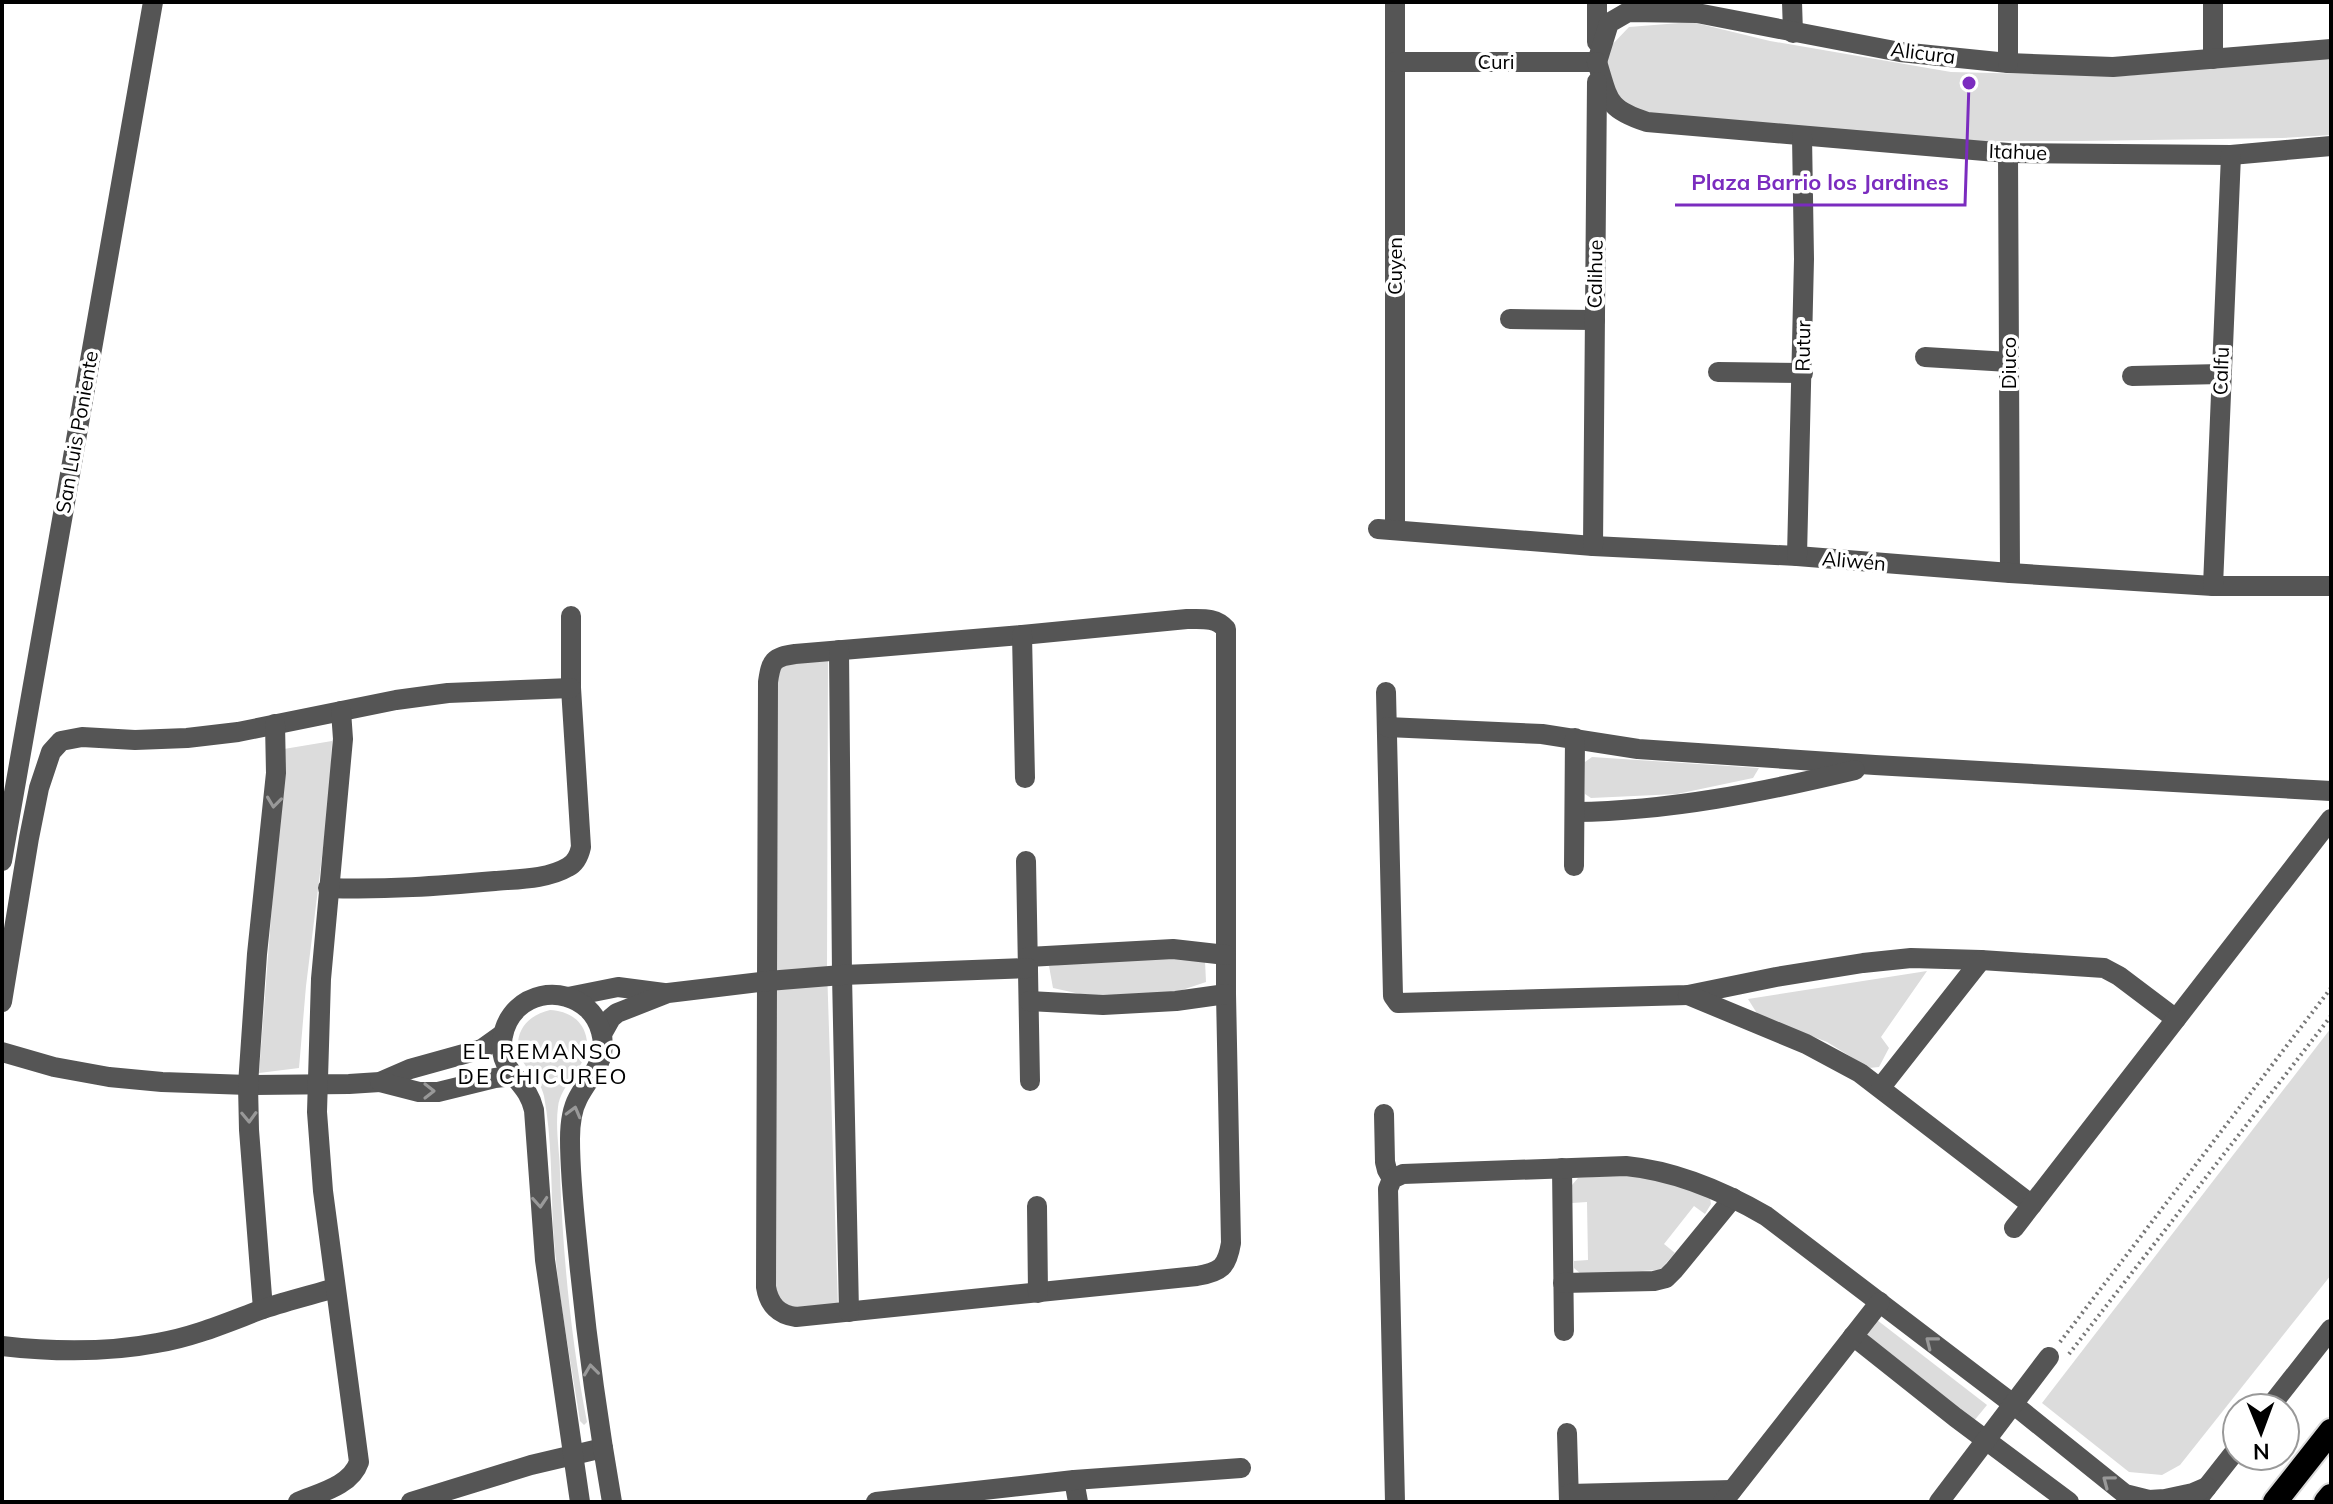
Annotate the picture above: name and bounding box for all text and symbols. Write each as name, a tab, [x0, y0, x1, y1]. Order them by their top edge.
street label: Alicura	[1889, 36, 1957, 69]
street label: Curi	[1477, 49, 1515, 74]
street label: Itahue	[1988, 138, 2048, 165]
callout: Plaza Barrio los Jardines	[1675, 159, 1965, 205]
text: Plaza Barrio los Jardines	[1691, 168, 1949, 196]
street label: Cuyen	[1382, 237, 1407, 295]
street label: Calihue	[1581, 239, 1608, 309]
street label: Rutur	[1790, 319, 1815, 372]
street label: Diuco	[1996, 337, 2021, 389]
street label: Calfu	[2207, 346, 2234, 396]
street label: San Luis Poniente	[50, 349, 103, 515]
street label: Aliwén	[1821, 545, 1887, 576]
one-way arrow	[265, 796, 282, 809]
district label: EL REMANSO DE CHICUREO	[458, 1037, 628, 1090]
one-way arrow	[423, 1082, 436, 1100]
one-way arrow	[565, 1106, 582, 1119]
one-way arrow	[241, 1111, 258, 1124]
one-way arrow	[531, 1196, 548, 1209]
one-way arrow	[1925, 1338, 1940, 1352]
one-way arrow	[583, 1364, 600, 1377]
north arrow	[2221, 1392, 2301, 1472]
text: N	[2253, 1438, 2270, 1466]
one-way arrow	[2102, 1477, 2116, 1491]

